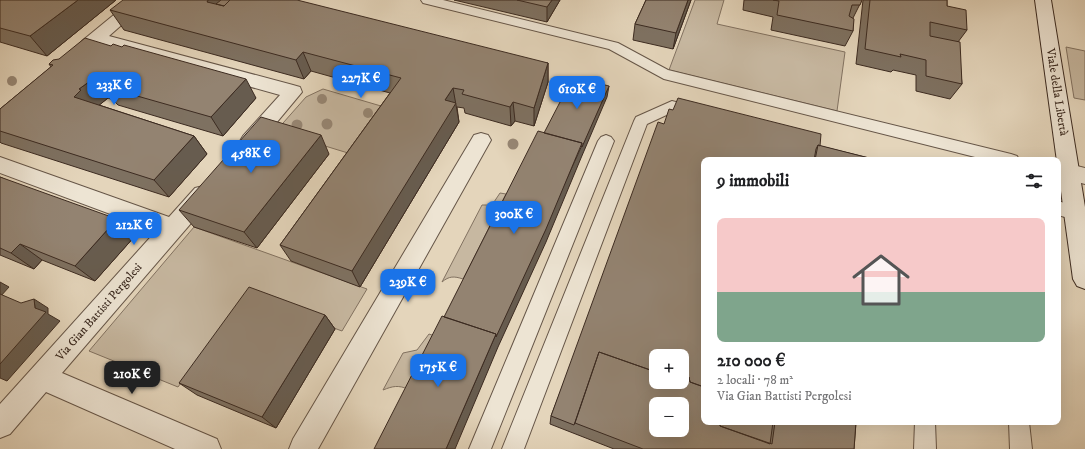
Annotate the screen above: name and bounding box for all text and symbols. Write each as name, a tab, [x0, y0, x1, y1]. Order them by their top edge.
street label: Viale della Libertà	[1043, 46, 1071, 138]
pin: 227K €	[328, 65, 394, 99]
text: 227K €	[342, 70, 380, 86]
pin: 233K €	[81, 72, 147, 106]
pin: 610K €	[544, 76, 610, 110]
text: 233K €	[96, 77, 132, 93]
text: 610K €	[558, 81, 596, 97]
pin: 458K €	[218, 140, 284, 174]
text: 458K €	[231, 145, 271, 161]
text: 9 immobili	[717, 170, 789, 192]
icon: filters	[1023, 170, 1045, 192]
pin: 300K €	[481, 201, 547, 235]
text: 300K €	[495, 206, 533, 222]
pin: 212K €	[101, 212, 167, 246]
text: 212K €	[115, 217, 153, 233]
icon: home	[845, 244, 917, 316]
street label: Via Gian Battisti Pergolesi	[52, 260, 145, 365]
pin: 239K €	[375, 269, 441, 303]
text: 239K €	[389, 274, 427, 290]
map controls	[649, 349, 689, 437]
button: +	[649, 349, 689, 389]
text: 210 000 €	[717, 350, 785, 372]
pin: 175K €	[405, 354, 471, 388]
text: 175K €	[419, 359, 457, 375]
pin: 210K €	[99, 361, 165, 395]
text: 210K €	[113, 366, 151, 382]
text: 2 locali · 78 m²	[717, 372, 793, 388]
text: Via Gian Battisti Pergolesi	[717, 388, 852, 404]
button: −	[649, 397, 689, 437]

